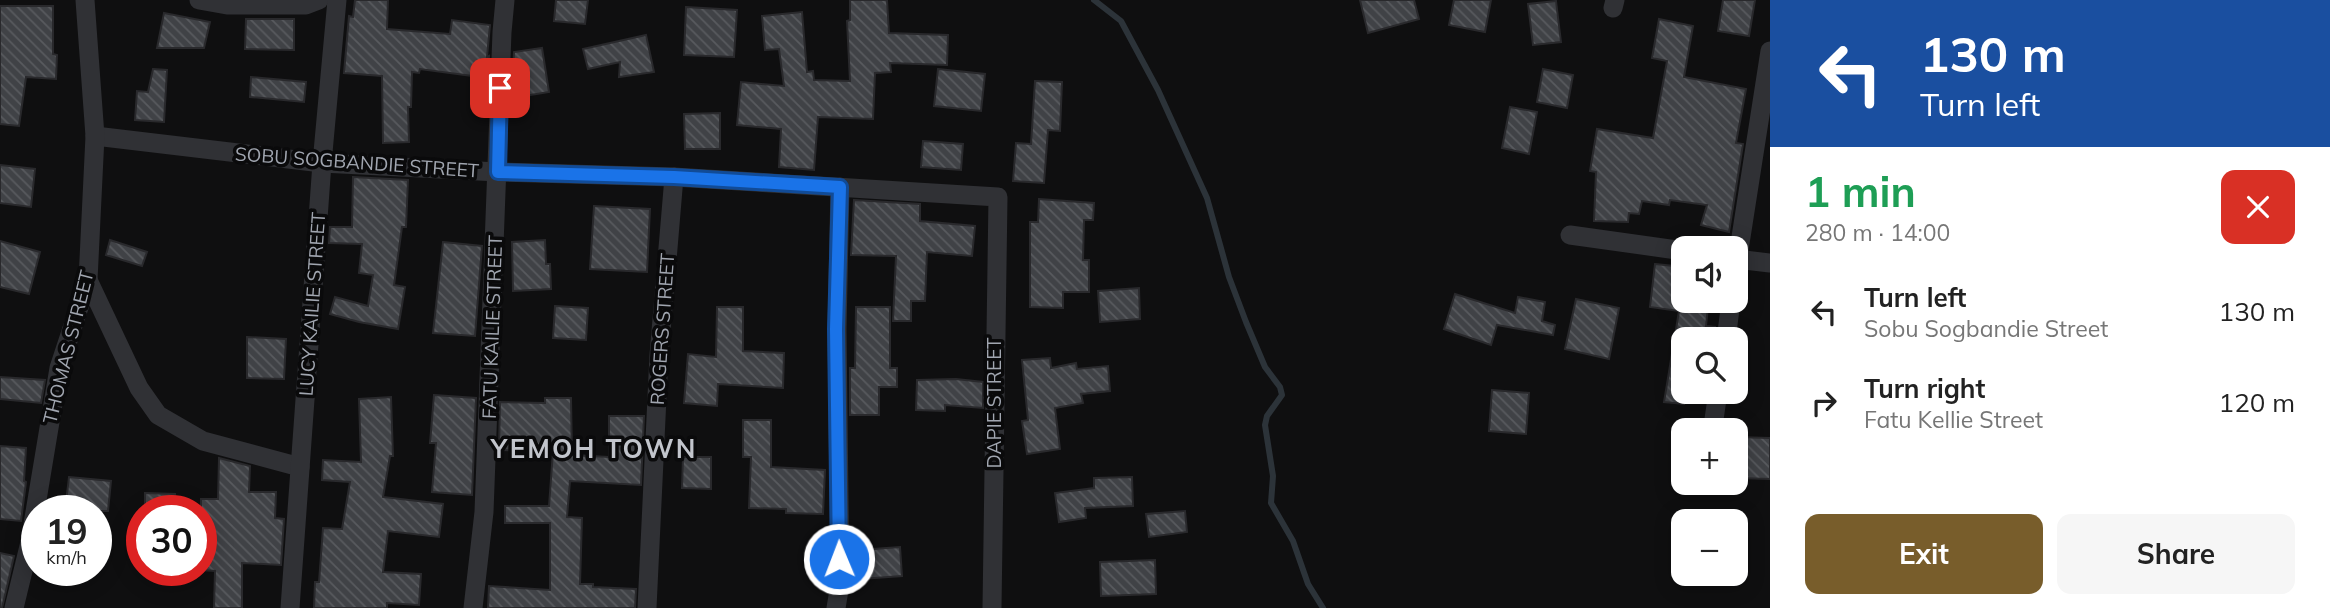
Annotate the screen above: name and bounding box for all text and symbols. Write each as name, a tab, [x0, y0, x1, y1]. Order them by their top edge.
text: 130 m	[1920, 23, 2066, 84]
icon: left	[1805, 28, 1896, 119]
pin	[470, 58, 530, 118]
icon: arrive	[481, 69, 519, 107]
text: Turn left	[1920, 84, 2040, 124]
street label: SOBU SOGBANDIE STREET	[234, 141, 480, 183]
text: 1 min	[1805, 165, 1916, 218]
button: close	[2221, 170, 2295, 244]
street label: LUCY KAILIE STREET	[294, 211, 330, 397]
text: 280 m · 14:00	[1805, 218, 1950, 247]
street label: FATU KAILIE STREET	[477, 234, 507, 419]
map controls	[1671, 236, 1748, 586]
button: sound	[1671, 236, 1748, 313]
street label: ROGERS STREET	[645, 252, 679, 406]
street label: THOMAS STREET	[37, 267, 99, 426]
text: Turn left	[1864, 281, 1966, 314]
icon: left	[1805, 293, 1843, 331]
text: 130 m	[2219, 295, 2295, 328]
text: Sobu Sogbandie Street	[1864, 314, 2108, 343]
button: search	[1671, 327, 1748, 404]
street label: DAPIE STREET	[982, 337, 1006, 469]
text: Turn right	[1864, 372, 1985, 405]
icon: right	[1805, 384, 1843, 422]
text: 120 m	[2219, 386, 2295, 419]
text: Fatu Kellie Street	[1864, 405, 2043, 434]
button: +	[1671, 418, 1748, 495]
district label: YEMOH TOWN	[490, 432, 697, 465]
speed limit sign: 30	[126, 495, 217, 586]
text: 19	[45, 509, 88, 553]
button: −	[1671, 509, 1748, 586]
button: Exit	[1805, 514, 2043, 594]
button: Share	[2057, 514, 2295, 594]
position arrow	[802, 522, 876, 596]
text: km/h	[46, 546, 87, 569]

